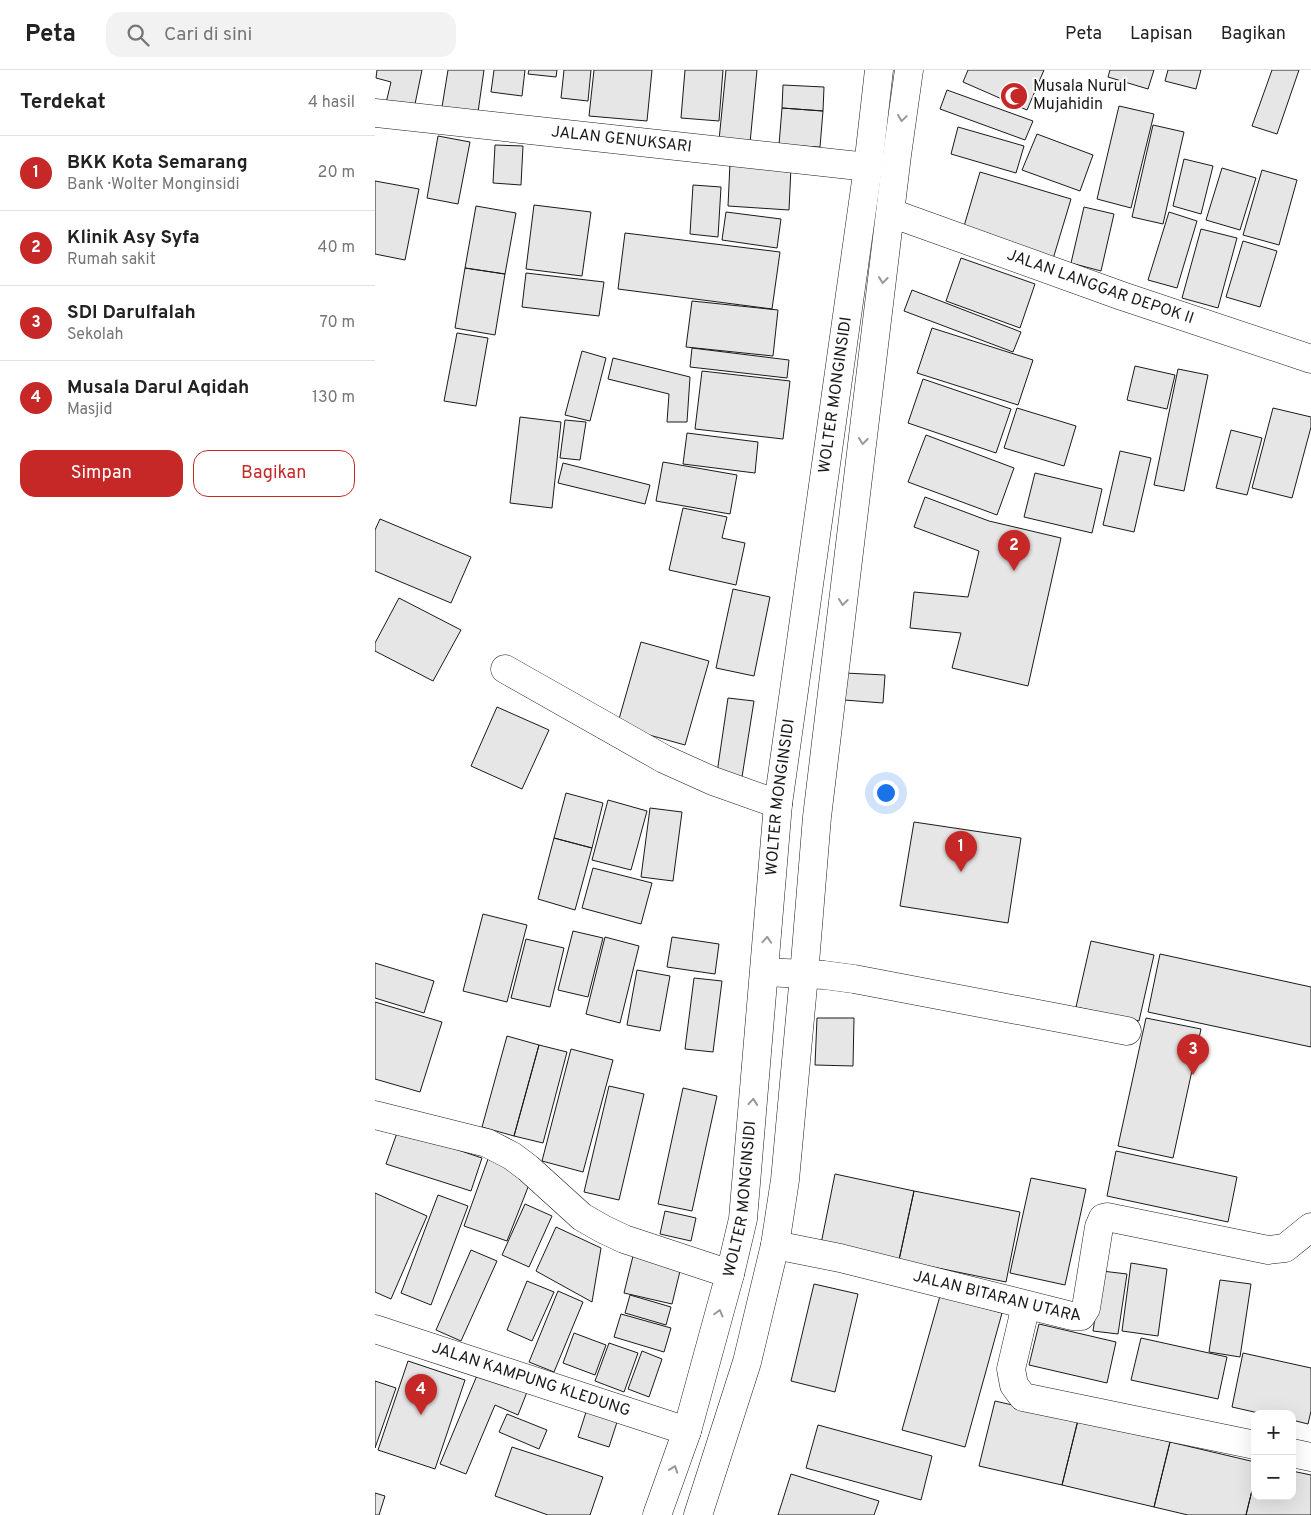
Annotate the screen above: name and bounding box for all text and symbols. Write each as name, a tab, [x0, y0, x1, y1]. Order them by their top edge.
search box	[106, 12, 456, 57]
text: Peta	[25, 20, 76, 50]
icon: search	[124, 21, 152, 49]
text: Cari di sini	[164, 23, 252, 47]
text: Peta	[1065, 23, 1102, 46]
text: Lapisan	[1130, 23, 1193, 46]
text: Bagikan	[1221, 23, 1286, 46]
place label: Musala Nurul Mujahidin	[1033, 77, 1127, 115]
mosque icon: Musala Nurul Mujahidin	[999, 81, 1029, 111]
text: Terdekat	[20, 89, 106, 116]
text: 4 hasil	[308, 93, 355, 113]
one-way arrow	[898, 114, 908, 123]
street label: JALAN GENUKSARI	[550, 122, 693, 158]
text: BKK Kota Semarang	[67, 151, 248, 175]
text: 1	[33, 163, 39, 183]
text: 20 m	[318, 163, 355, 183]
text: Bank · Wolter Monginsidi	[67, 175, 240, 195]
text: Klinik Asy Syfa	[67, 226, 200, 250]
text: 2	[31, 238, 41, 258]
text: 40 m	[317, 238, 355, 258]
street label: JALAN LANGGAR DEPOK II	[1004, 245, 1196, 329]
text: Rumah sakit	[67, 250, 156, 270]
one-way arrow	[878, 276, 889, 284]
text: SDI Darulfalah	[67, 301, 196, 325]
text: 3	[31, 313, 41, 333]
text: 70 m	[320, 313, 355, 333]
street label: WOLTER MONGINSIDI	[815, 315, 857, 475]
text: Sekolah	[67, 325, 123, 345]
text: Musala Darul Aqidah	[67, 376, 249, 400]
text: 4	[31, 388, 41, 408]
text: 130 m	[312, 388, 355, 408]
text: Masjid	[67, 400, 112, 420]
one-way arrow	[858, 437, 869, 445]
button: Simpan	[20, 450, 183, 497]
button: Bagikan	[193, 450, 355, 497]
pin: 2	[998, 530, 1030, 571]
one-way arrow	[838, 598, 849, 606]
street label: WOLTER MONGINSIDI	[762, 717, 800, 877]
your location	[873, 780, 899, 806]
pin: 1	[945, 831, 977, 872]
one-way arrow	[762, 935, 773, 943]
pin: 3	[1177, 1034, 1209, 1075]
one-way arrow	[748, 1097, 759, 1105]
street label: WOLTER MONGINSIDI	[720, 1120, 761, 1279]
street label: JALAN BITARAN UTARA	[911, 1267, 1081, 1326]
one-way arrow	[713, 1309, 724, 1318]
street label: JALAN KAMPUNG KLEDUNG	[429, 1338, 633, 1422]
pin: 4	[405, 1374, 437, 1415]
map controls	[1251, 1410, 1296, 1500]
button: +	[1251, 1410, 1296, 1455]
button: −	[1251, 1455, 1296, 1500]
one-way arrow	[668, 1465, 678, 1474]

